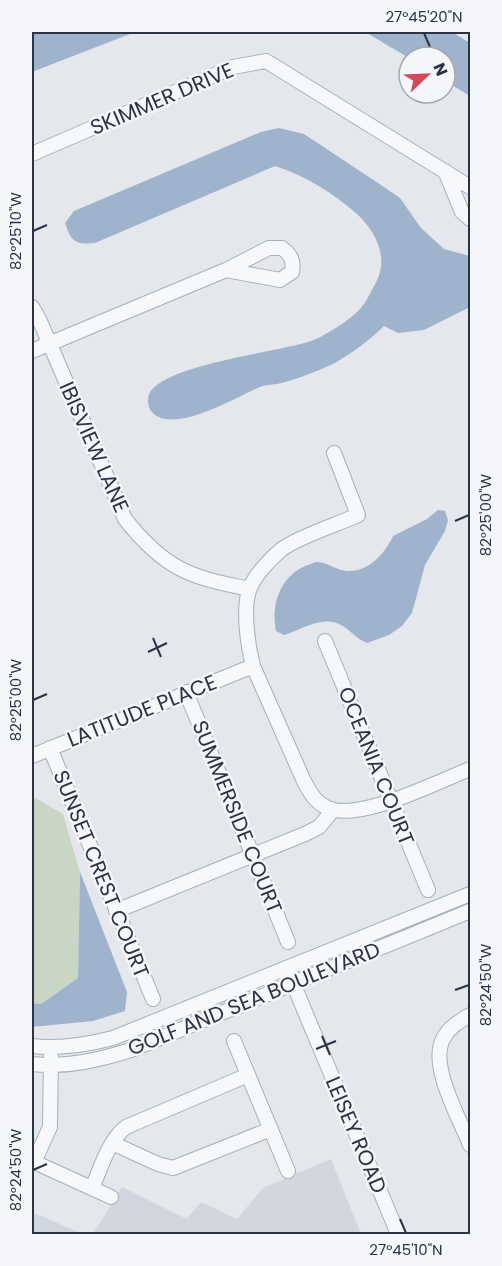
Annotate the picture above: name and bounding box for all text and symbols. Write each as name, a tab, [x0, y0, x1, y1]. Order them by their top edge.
text: 27°45'20"N	[385, 6, 463, 27]
north arrow	[397, 45, 457, 105]
street label: SKIMMER DRIVE	[86, 55, 238, 142]
text: N	[427, 59, 453, 79]
text: 82°25'10"W	[5, 192, 26, 270]
street label: IBISVIEW LANE	[53, 377, 136, 517]
text: 82°25'00"W	[475, 473, 496, 556]
text: 82°25'00"W	[5, 658, 26, 741]
street label: LATITUDE PLACE	[63, 667, 221, 754]
street label: OCEANIA COURT	[331, 682, 421, 849]
street label: SUMMERSIDE COURT	[185, 716, 289, 918]
street label: SUNSET CREST COURT	[47, 766, 156, 982]
street label: GOLF AND SEA BOULEVARD	[123, 935, 384, 1062]
text: 82°24'50"W	[475, 943, 496, 1026]
street label: LEISEY ROAD	[319, 1072, 394, 1198]
text: 82°24'50"W	[5, 1128, 26, 1211]
text: 27°45'10"N	[369, 1239, 443, 1260]

